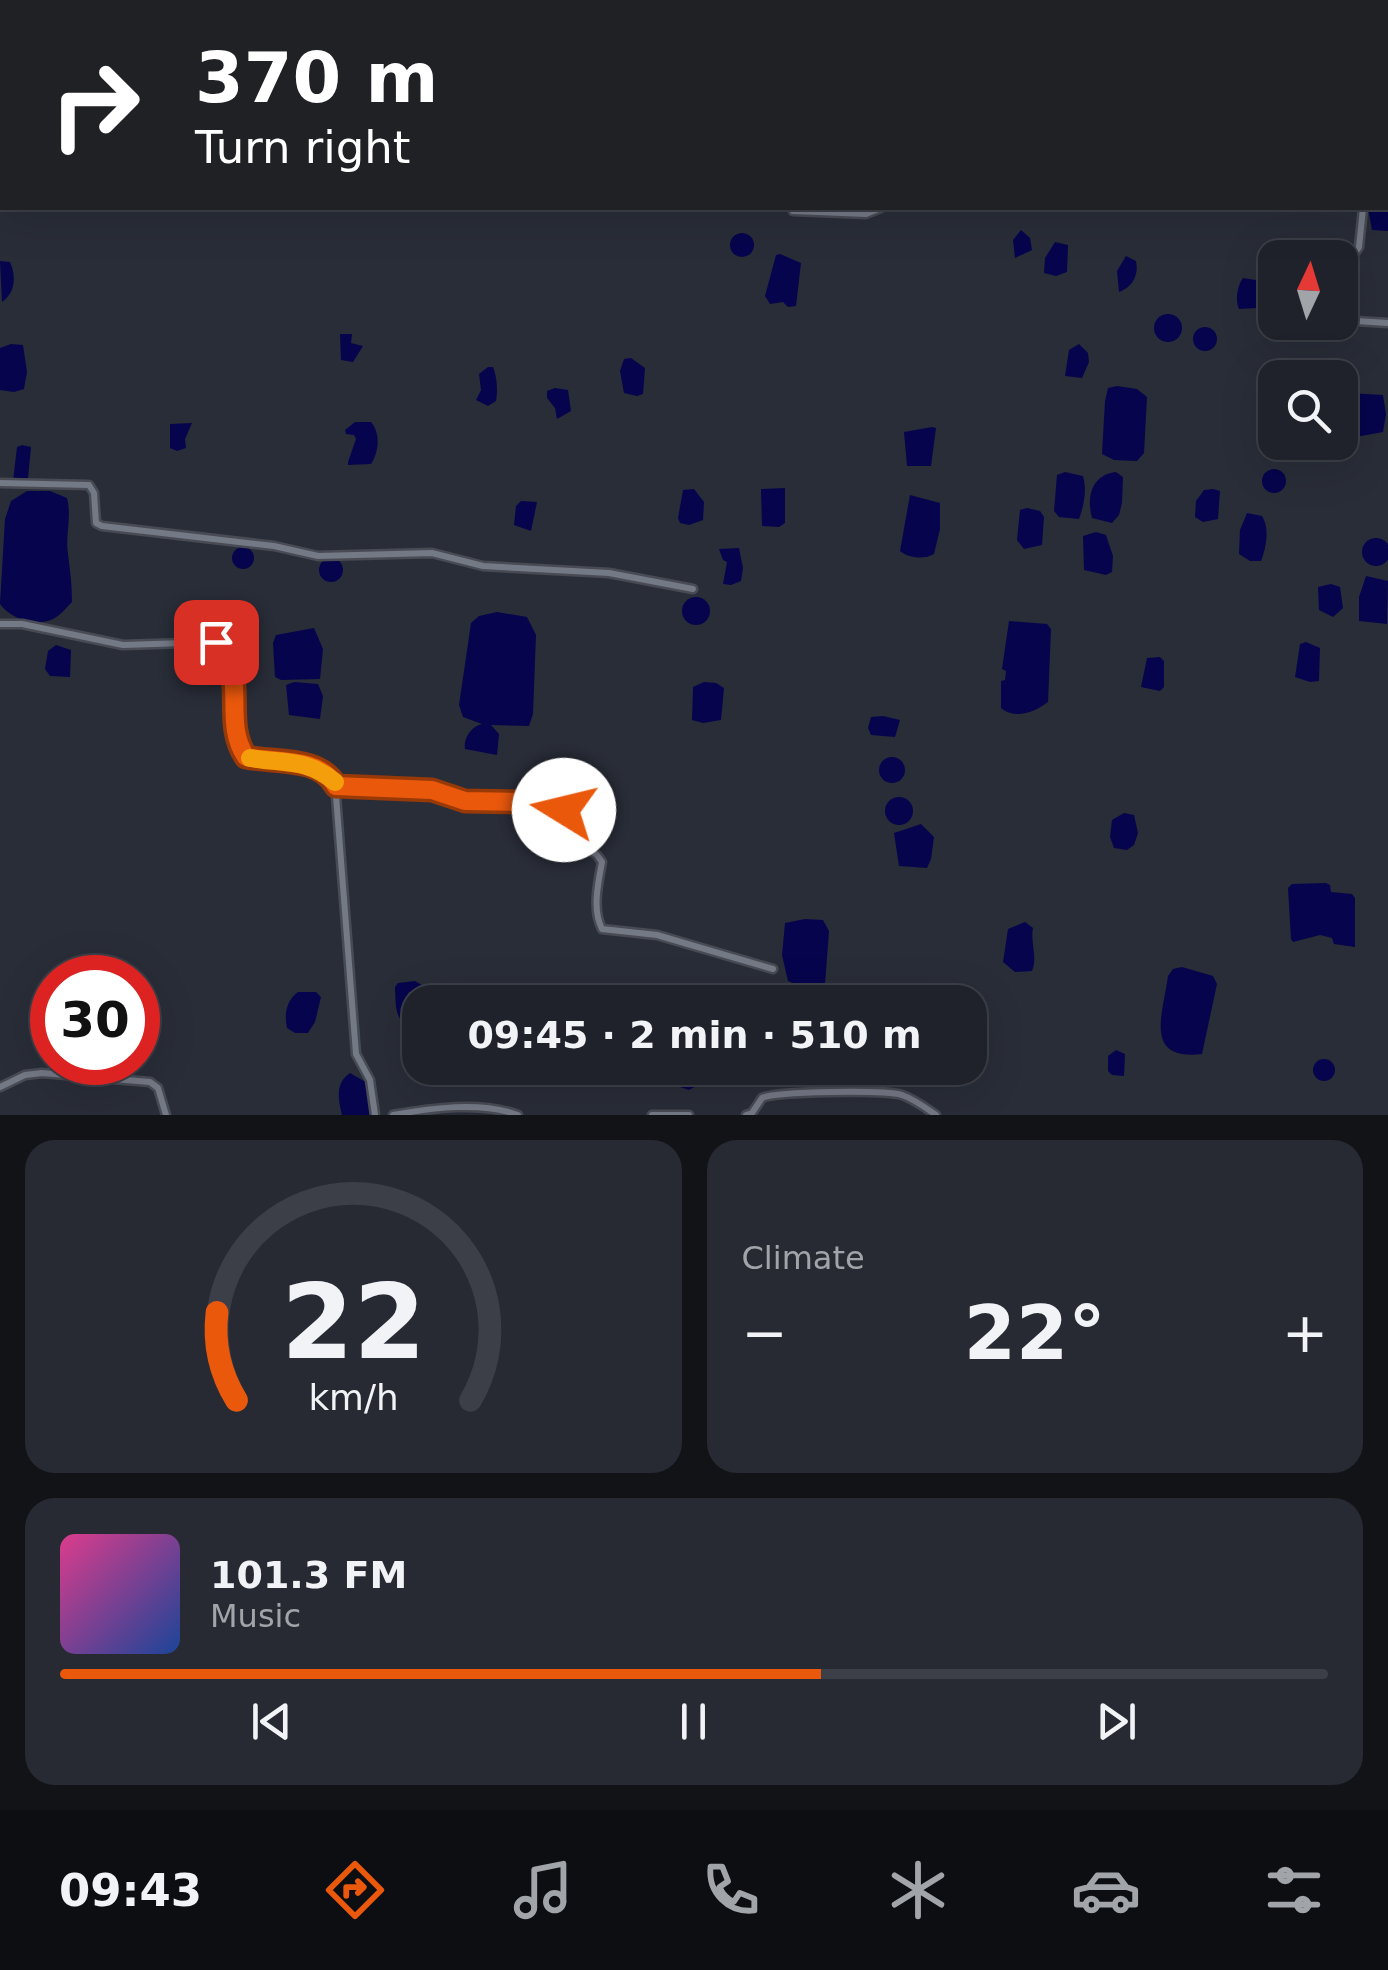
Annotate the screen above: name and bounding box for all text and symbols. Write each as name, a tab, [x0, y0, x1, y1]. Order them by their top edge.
text: 370 m	[195, 37, 438, 119]
icon: right	[30, 40, 160, 170]
text: Turn right	[195, 121, 410, 174]
north arrow	[1258, 240, 1358, 340]
map controls	[1258, 240, 1358, 460]
button: search	[1258, 360, 1358, 460]
pin	[174, 600, 259, 685]
icon: arrive	[189, 615, 244, 670]
position arrow	[512, 758, 616, 862]
speed limit sign: 30	[30, 955, 160, 1085]
text: 09:45 · 2 min · 510 m	[467, 1013, 922, 1057]
text: Climate	[742, 1239, 865, 1277]
text: 22	[281, 1261, 426, 1383]
text: 22°	[964, 1289, 1106, 1377]
text: −	[742, 1301, 788, 1365]
text: +	[1282, 1301, 1328, 1365]
text: km/h	[308, 1377, 398, 1418]
text: 101.3 FM	[210, 1553, 407, 1597]
text: Music	[210, 1597, 301, 1635]
icon: previous	[244, 1694, 299, 1749]
icon: pause	[666, 1694, 721, 1749]
icon: next	[1089, 1694, 1144, 1749]
icon: directions	[320, 1855, 390, 1925]
icon: music	[508, 1855, 578, 1925]
icon: phone	[696, 1855, 766, 1925]
icon: climate	[883, 1855, 953, 1925]
icon: car	[1071, 1855, 1141, 1925]
icon: filters	[1259, 1855, 1329, 1925]
text: 09:43	[59, 1864, 202, 1917]

